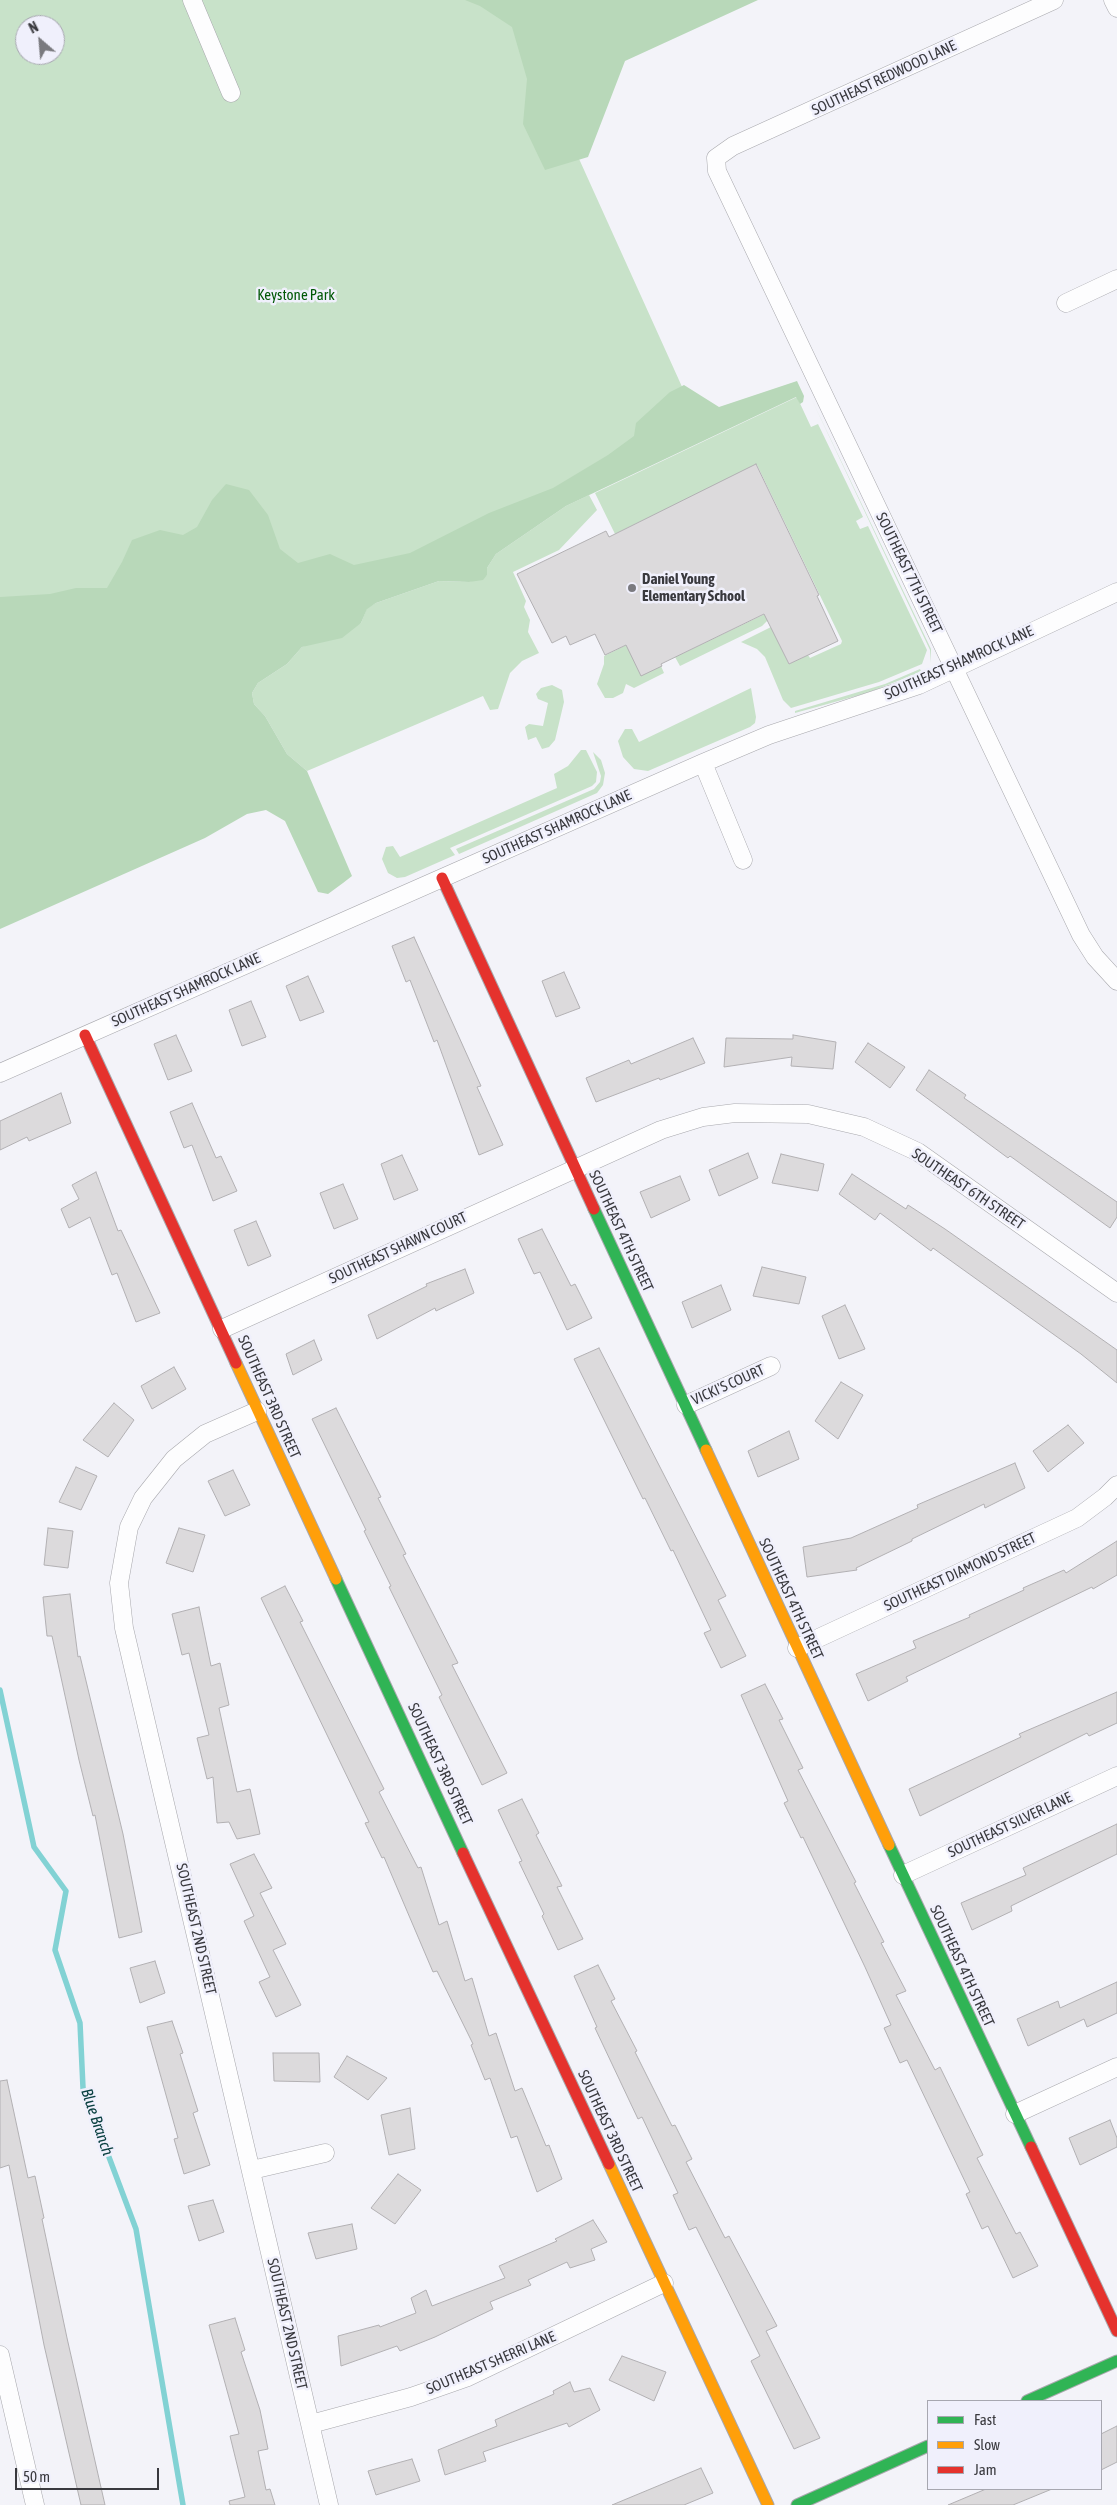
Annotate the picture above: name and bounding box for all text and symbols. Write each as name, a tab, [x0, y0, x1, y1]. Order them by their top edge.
north arrow	[15, 15, 65, 65]
text: N	[26, 19, 41, 37]
street label: SOUTHEAST REDWOOD LANE	[809, 37, 959, 119]
park label: Keystone Park	[257, 286, 335, 304]
street label: SOUTHEAST 7TH STREET	[872, 510, 946, 636]
place label: Daniel Young Elementary School	[642, 570, 745, 605]
marker: Daniel Young Elementary School	[626, 582, 638, 594]
street label: SOUTHEAST SHAMROCK LANE	[882, 622, 1036, 704]
street label: SOUTHEAST SHAMROCK LANE	[480, 786, 634, 868]
street label: SOUTHEAST SHAMROCK LANE	[109, 949, 263, 1031]
street label: SOUTHEAST 6TH STREET	[908, 1145, 1028, 1233]
street label: SOUTHEAST 4TH STREET	[585, 1167, 657, 1295]
street label: SOUTHEAST SHAWN COURT	[326, 1208, 470, 1288]
street label: SOUTHEAST 3RD STREET	[234, 1333, 304, 1461]
street label: VICKI'S COURT	[689, 1361, 767, 1409]
street label: SOUTHEAST DIAMOND STREET	[881, 1529, 1039, 1615]
street label: SOUTHEAST 4TH STREET	[755, 1535, 827, 1663]
street label: SOUTHEAST 3RD STREET	[404, 1700, 476, 1828]
street label: SOUTHEAST SILVER LANE	[945, 1788, 1075, 1862]
street label: SOUTHEAST 2ND STREET	[172, 1862, 220, 1996]
street label: SOUTHEAST 4TH STREET	[926, 1902, 998, 2030]
street label: SOUTHEAST 3RD STREET	[574, 2067, 646, 2195]
water label: Blue Branch	[77, 2086, 117, 2158]
street label: SOUTHEAST 2ND STREET	[263, 2257, 311, 2391]
street label: SOUTHEAST SHERRI LANE	[424, 2328, 558, 2398]
legend	[927, 2400, 1102, 2490]
text: Fast	[974, 2411, 996, 2428]
text: Slow	[974, 2436, 1000, 2453]
scale bar	[18, 2458, 161, 2490]
text: Jam	[974, 2461, 997, 2478]
text: 50 m	[23, 2468, 50, 2485]

